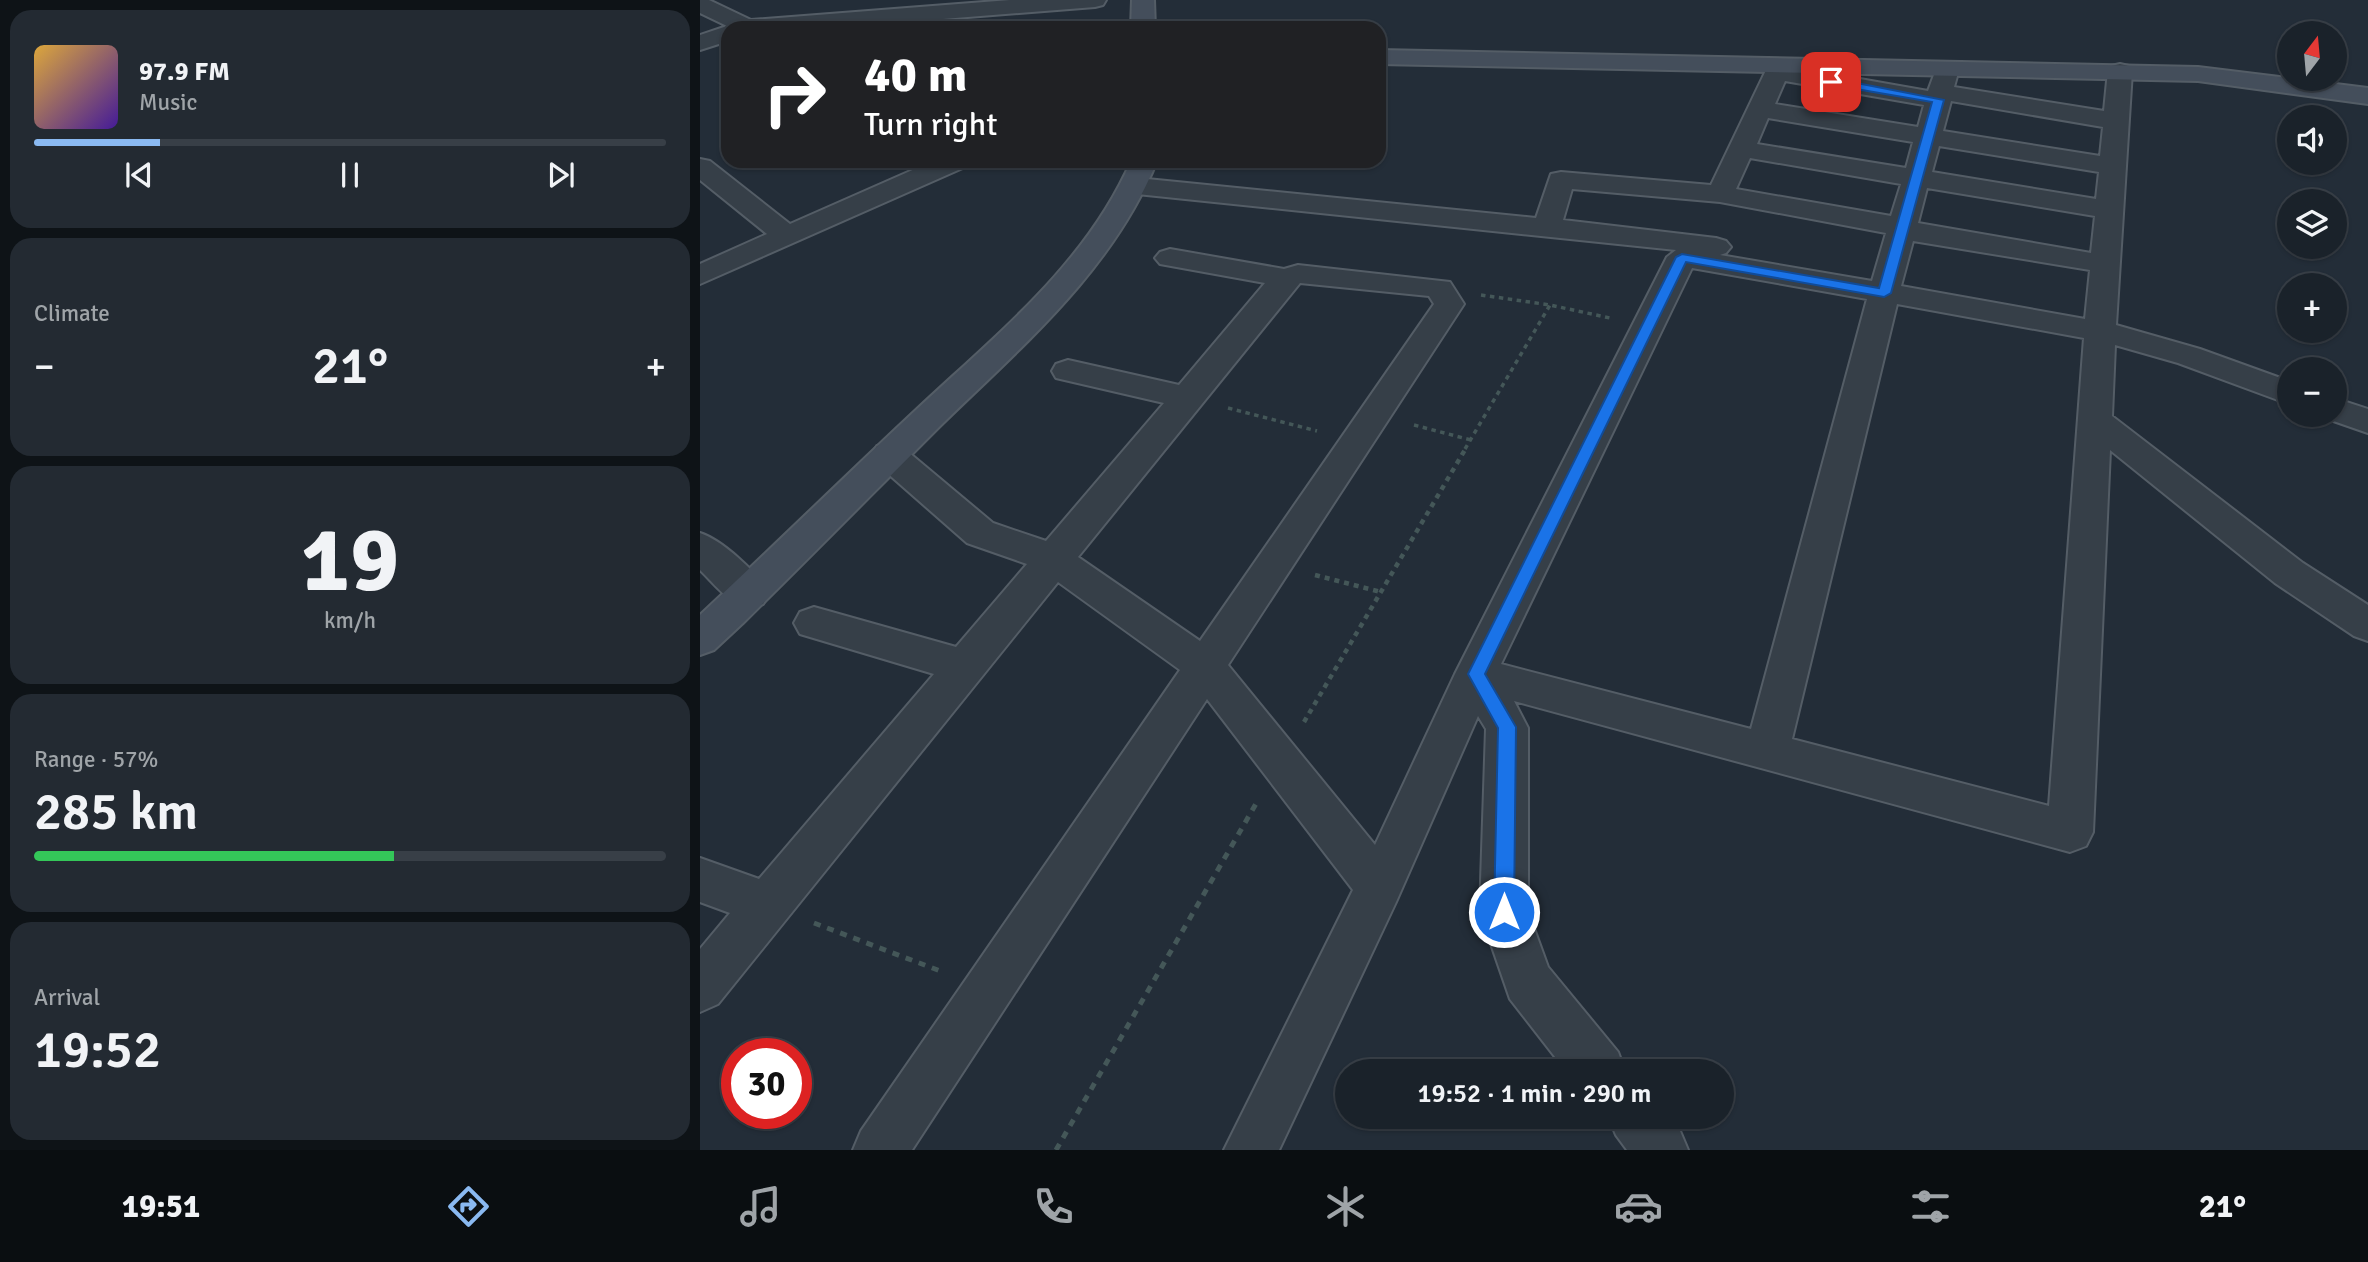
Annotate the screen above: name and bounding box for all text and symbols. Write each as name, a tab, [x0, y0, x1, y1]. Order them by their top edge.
north arrow	[2277, 21, 2347, 91]
map controls	[2277, 21, 2347, 427]
text: 40 m	[864, 45, 967, 105]
icon: right	[749, 49, 840, 140]
pin	[1801, 52, 1861, 112]
text: 97.9 FM	[139, 56, 230, 88]
icon: arrive	[1812, 63, 1850, 101]
text: Music	[139, 88, 197, 117]
text: Turn right	[864, 105, 997, 144]
button: sound	[2277, 105, 2347, 175]
icon: previous	[120, 156, 158, 194]
icon: pause	[331, 156, 369, 194]
icon: next	[542, 156, 580, 194]
button: layers	[2277, 189, 2347, 259]
button: +	[2277, 273, 2347, 343]
text: Climate	[34, 299, 110, 328]
text: 21°	[312, 334, 388, 398]
text: −	[34, 343, 55, 390]
text: +	[645, 343, 666, 390]
button: −	[2277, 357, 2347, 427]
text: 19	[301, 504, 399, 617]
text: km/h	[324, 606, 376, 635]
text: Range · 57%	[34, 745, 158, 774]
text: 285 km	[34, 780, 198, 844]
position arrow	[1467, 875, 1541, 949]
text: Arrival	[34, 983, 100, 1012]
text: 19:52	[34, 1018, 161, 1082]
speed limit sign: 30	[721, 1038, 812, 1129]
text: 19:52 · 1 min · 290 m	[1418, 1078, 1651, 1110]
icon: directions	[444, 1182, 493, 1231]
icon: music	[736, 1182, 785, 1231]
icon: phone	[1029, 1182, 1078, 1231]
icon: climate	[1321, 1182, 1370, 1231]
icon: car	[1614, 1182, 1663, 1231]
icon: filters	[1906, 1182, 1955, 1231]
text: 19:51	[122, 1187, 200, 1226]
text: 21°	[2199, 1187, 2246, 1226]

